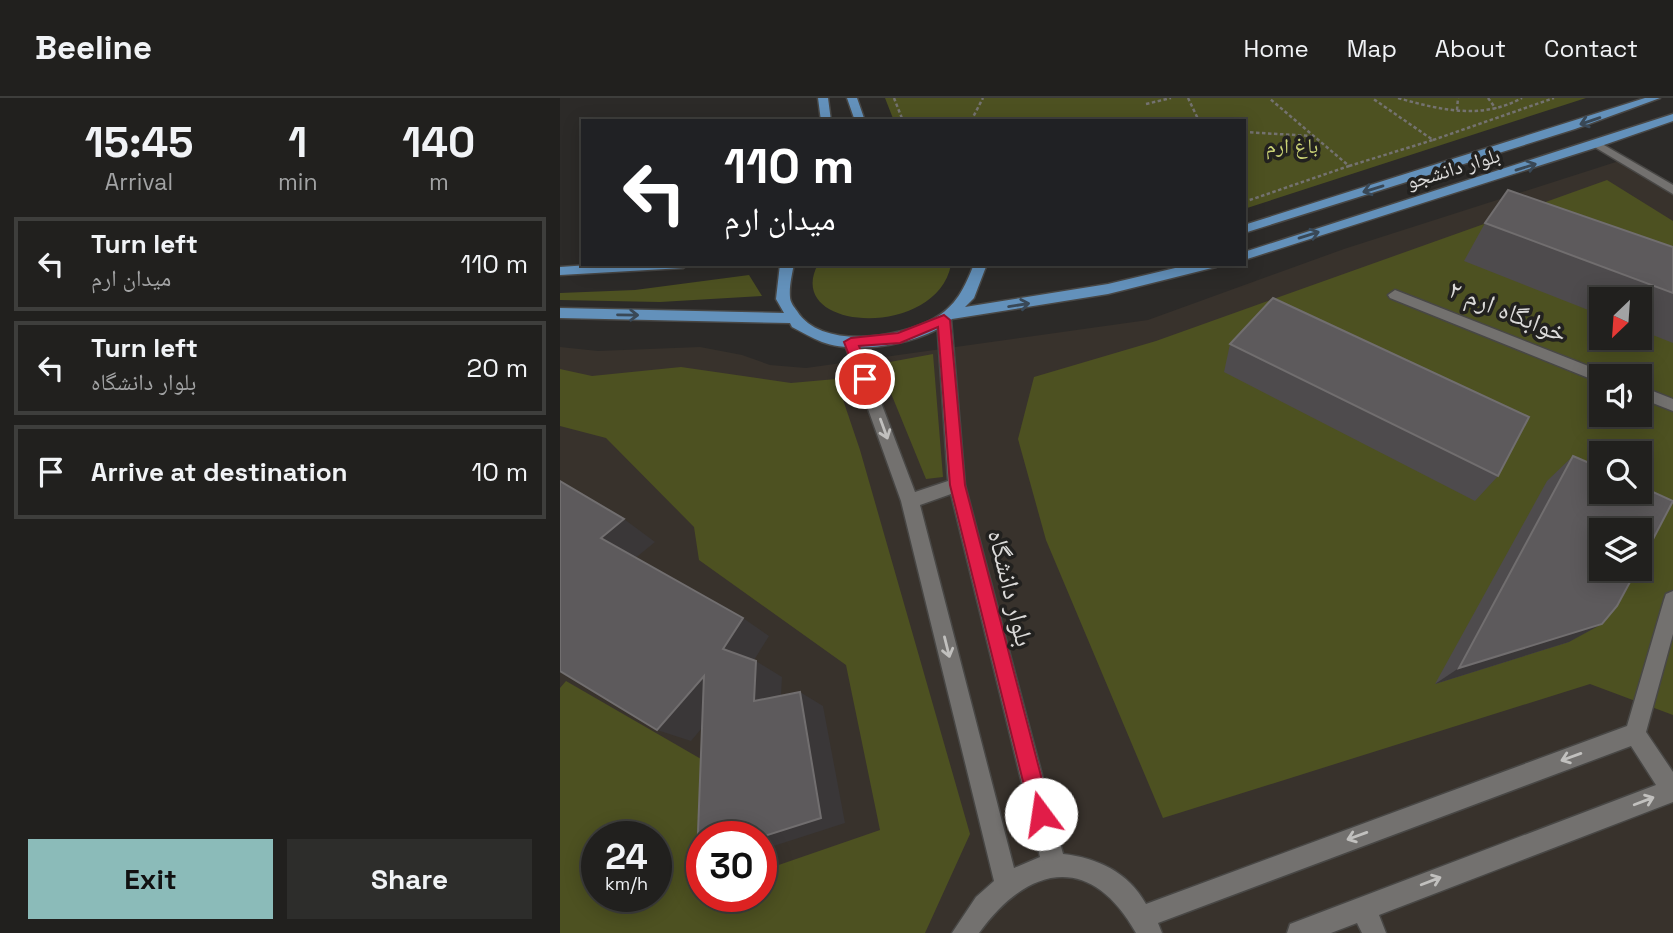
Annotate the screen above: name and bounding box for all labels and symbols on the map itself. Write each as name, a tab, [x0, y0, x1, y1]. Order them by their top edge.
one-way arrow	[1580, 116, 1602, 128]
park label: باغ ارم	[1266, 132, 1318, 160]
street label: بلوار دانشجو	[1403, 141, 1503, 195]
one-way arrow	[1515, 159, 1537, 172]
one-way arrow	[1363, 184, 1385, 197]
one-way arrow	[1298, 228, 1320, 240]
street label: خوابگاه ارم ۲	[1443, 272, 1572, 351]
north arrow	[1589, 287, 1652, 350]
one-way arrow	[1007, 298, 1030, 311]
one-way arrow	[616, 308, 639, 321]
pin	[835, 349, 895, 409]
one-way arrow	[879, 418, 891, 440]
street label: بلوار دانشگاه	[980, 526, 1042, 650]
one-way arrow	[941, 636, 954, 658]
one-way arrow	[1560, 752, 1582, 765]
position arrow	[1004, 777, 1078, 851]
one-way arrow	[1632, 793, 1654, 806]
speed limit sign: 30	[686, 821, 777, 912]
one-way arrow	[1347, 831, 1369, 844]
one-way arrow	[1420, 874, 1441, 887]

